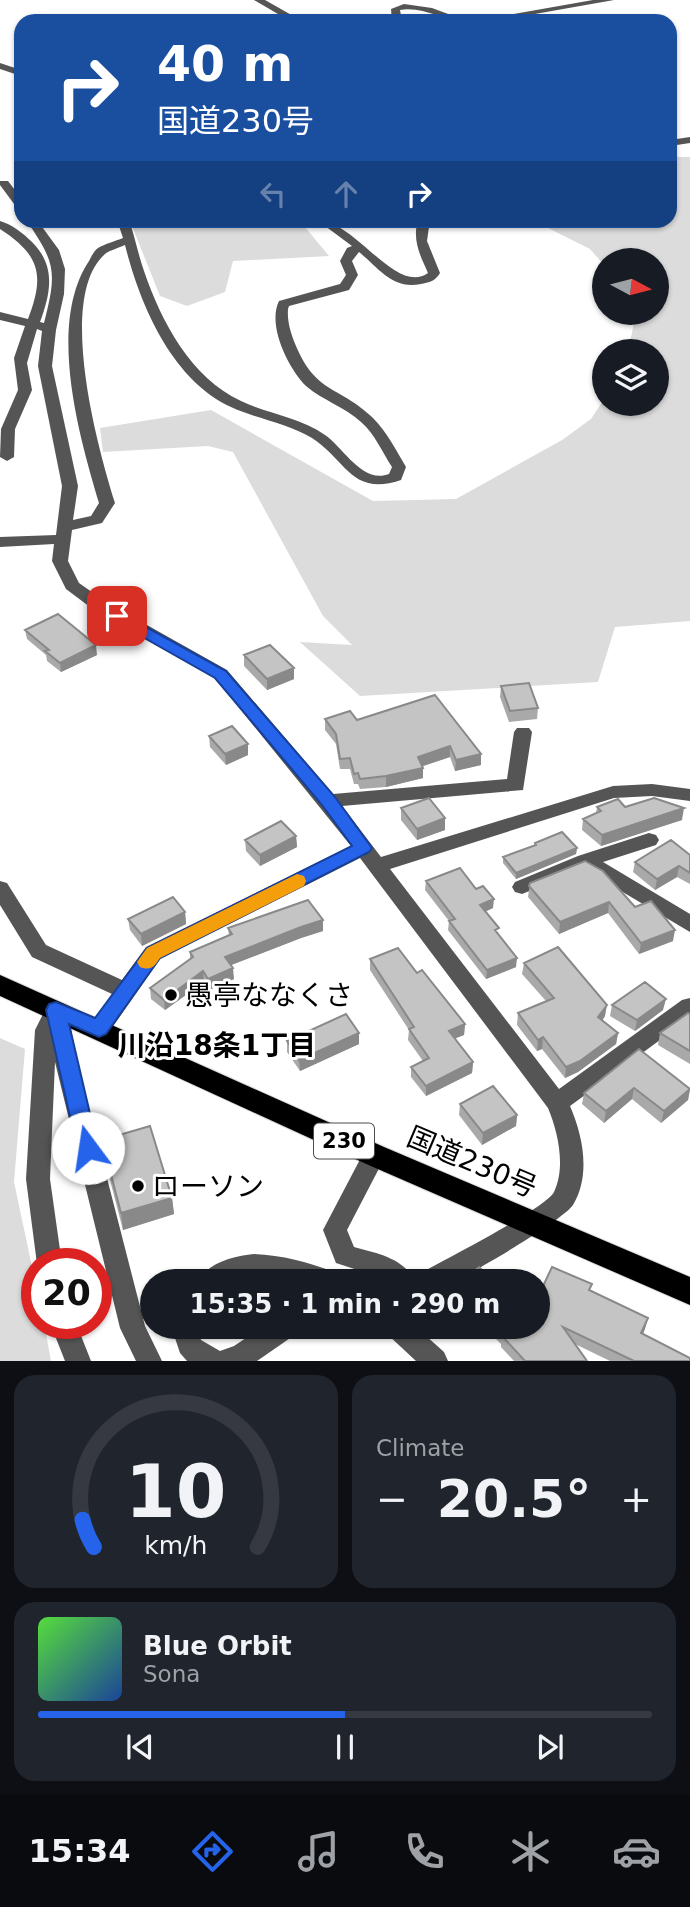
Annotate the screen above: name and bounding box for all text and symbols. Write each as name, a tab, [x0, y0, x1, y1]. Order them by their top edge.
text: 40 m	[157, 36, 293, 93]
icon: right	[42, 42, 133, 133]
text: 国道230号	[157, 102, 314, 140]
icon: left	[254, 175, 292, 213]
icon: ahead	[327, 175, 365, 213]
icon: right	[400, 175, 438, 213]
north arrow	[592, 248, 668, 326]
map controls	[592, 248, 669, 416]
button: layers	[592, 339, 669, 416]
pin	[87, 586, 147, 646]
icon: arrive	[98, 597, 136, 635]
place label: 愚亭ななくさ	[185, 979, 353, 1012]
marker: 愚亭ななくさ	[163, 987, 179, 1003]
district label: 川沿18条1丁目	[118, 1029, 316, 1062]
position arrow	[51, 1111, 125, 1185]
street label: 国道230号	[402, 1120, 542, 1204]
road number: 230	[314, 1124, 374, 1158]
place label: ローソン	[152, 1170, 264, 1203]
marker: ローソン	[130, 1178, 146, 1194]
speed limit sign: 20	[21, 1248, 112, 1339]
text: 15:35 · 1 min · 290 m	[190, 1289, 500, 1319]
text: Climate	[376, 1435, 465, 1461]
text: 10	[125, 1450, 227, 1535]
text: 20.5°	[437, 1469, 591, 1529]
text: −	[376, 1477, 408, 1521]
text: +	[620, 1477, 652, 1521]
text: km/h	[144, 1531, 208, 1560]
text: Blue Orbit	[143, 1631, 292, 1661]
text: Sona	[143, 1661, 200, 1687]
icon: previous	[121, 1728, 159, 1766]
icon: pause	[326, 1728, 364, 1766]
icon: next	[531, 1728, 569, 1766]
icon: directions	[188, 1827, 237, 1876]
icon: music	[294, 1827, 343, 1876]
icon: phone	[400, 1827, 449, 1876]
icon: climate	[506, 1827, 555, 1876]
icon: car	[612, 1827, 661, 1876]
text: 15:34	[29, 1832, 130, 1870]

